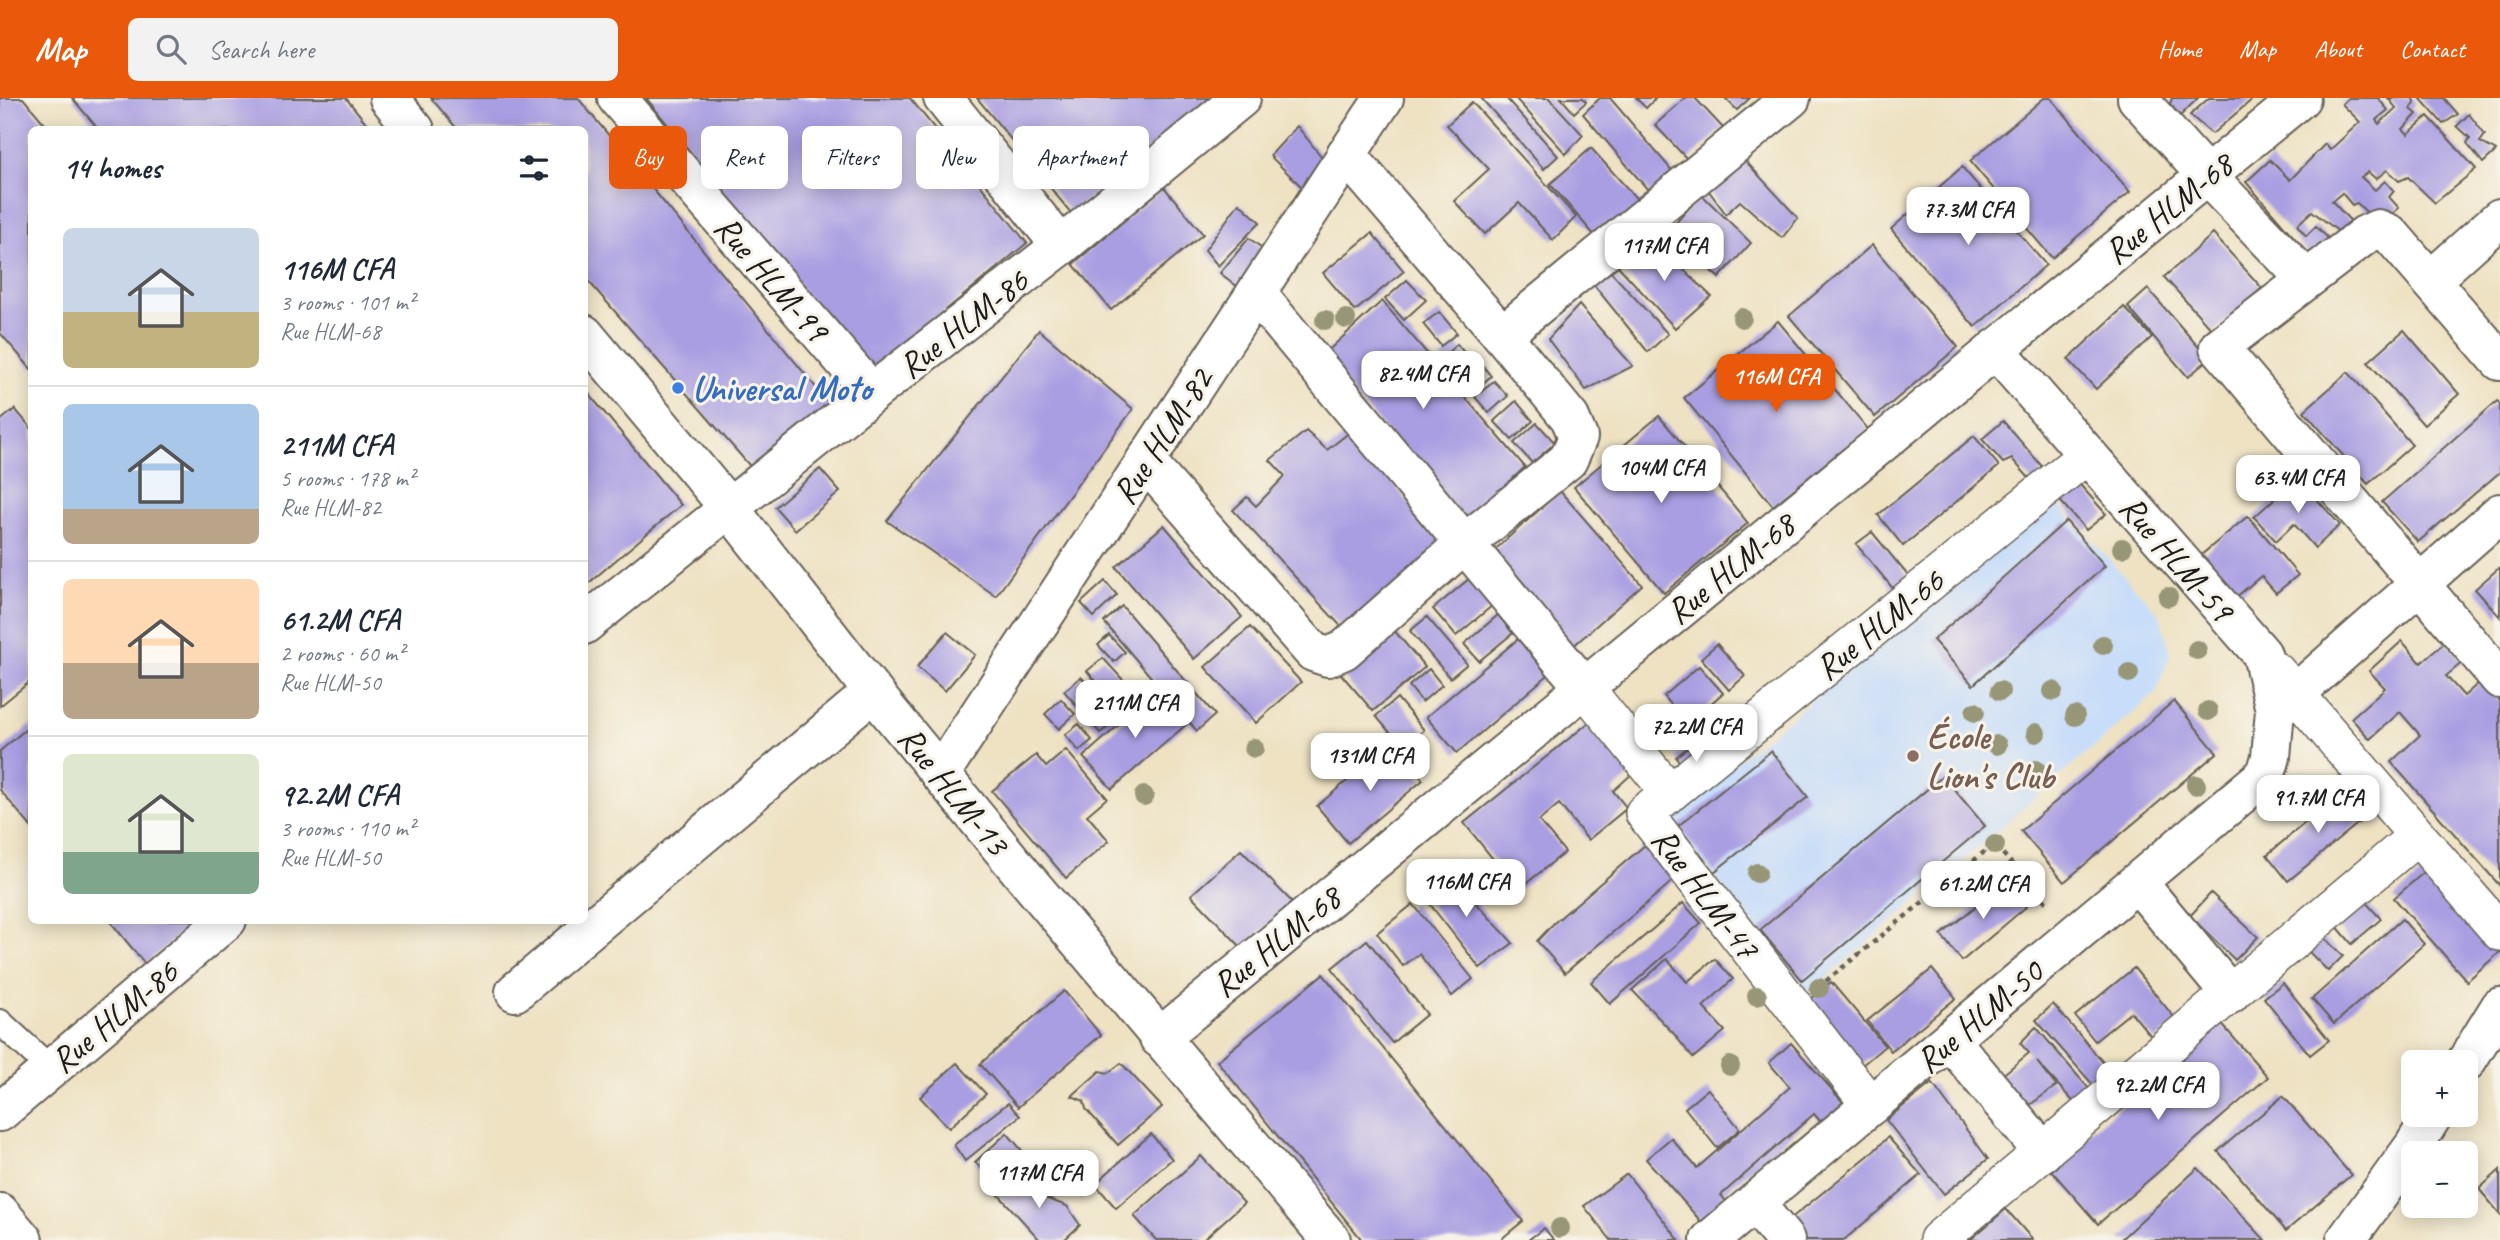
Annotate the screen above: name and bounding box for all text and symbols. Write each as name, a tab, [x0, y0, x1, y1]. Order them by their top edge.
search box	[128, 18, 618, 81]
text: Map	[35, 28, 86, 70]
icon: search	[152, 30, 190, 68]
text: Search here	[208, 33, 314, 66]
text: Home	[2158, 34, 2201, 64]
text: Map	[2239, 34, 2276, 64]
text: About	[2314, 34, 2362, 64]
text: Contact	[2400, 34, 2465, 64]
chip: Buy	[609, 126, 687, 189]
chip: Rent	[701, 126, 788, 189]
chip: Filters	[802, 126, 902, 189]
chip: New	[916, 126, 999, 189]
chip: Apartment	[1013, 126, 1149, 189]
street label: Rue HLM-68	[2095, 141, 2245, 274]
text: 14 homes	[63, 149, 161, 187]
icon: filters	[515, 149, 553, 187]
pin: 77.3M CFA	[1888, 188, 2048, 247]
text: 77.3M CFA	[1922, 195, 2014, 224]
street label: Rue HLM-99	[704, 206, 841, 353]
pin: 117M CFA	[1592, 223, 1736, 283]
text: 117M CFA	[1621, 231, 1707, 260]
text: 116M CFA	[280, 250, 394, 288]
icon: home	[119, 256, 203, 340]
street label: Rue HLM-86	[889, 258, 1039, 388]
text: 3 rooms · 101 m²	[280, 288, 415, 317]
text: Rue HLM-68	[280, 317, 381, 346]
pin: 82.4M CFA	[1343, 352, 1503, 411]
pin: 116M CFA	[1704, 354, 1848, 414]
street label: Rue HLM-82	[1102, 357, 1225, 513]
text: 82.4M CFA	[1377, 359, 1469, 388]
text: 116M CFA	[1732, 362, 1820, 391]
place label: Universal Moto	[692, 366, 875, 411]
marker: Universal Moto	[670, 380, 686, 396]
text: 211M CFA	[280, 426, 393, 464]
icon: home	[119, 432, 203, 516]
pin: 104M CFA	[1589, 446, 1733, 505]
text: 104M CFA	[1618, 453, 1704, 482]
pin: 63.4M CFA	[2218, 456, 2378, 515]
text: 63.4M CFA	[2252, 463, 2344, 492]
text: 5 rooms · 178 m²	[280, 464, 415, 493]
street label: Rue HLM-59	[2109, 486, 2246, 633]
text: Rue HLM-82	[280, 493, 381, 522]
street label: Rue HLM-68	[1657, 501, 1807, 634]
street label: Rue HLM-66	[1806, 558, 1954, 690]
text: 61.2M CFA	[280, 601, 400, 639]
icon: home	[119, 607, 203, 691]
text: 2 rooms · 60 m²	[280, 639, 404, 668]
text: Rue HLM-50	[280, 668, 381, 697]
pin: 211M CFA	[1063, 680, 1207, 740]
text: 211M CFA	[1092, 688, 1178, 717]
pin: 72.2M CFA	[1616, 704, 1776, 764]
text: 72.2M CFA	[1650, 712, 1742, 741]
place label: École Lion's Club	[1927, 714, 2057, 799]
street label: Rue HLM-13	[888, 717, 1021, 866]
pin: 131M CFA	[1298, 734, 1442, 793]
text: 131M CFA	[1327, 741, 1413, 770]
marker: École Lion's Club	[1905, 748, 1921, 764]
text: 92.2M CFA	[280, 776, 399, 814]
pin: 91.7M CFA	[2238, 776, 2398, 835]
icon: home	[119, 782, 203, 866]
text: 91.7M CFA	[2273, 783, 2363, 812]
text: 3 rooms · 110 m²	[280, 814, 415, 843]
street label: Rue HLM-47	[1641, 819, 1771, 970]
text: Rue HLM-50	[280, 843, 381, 872]
pin: 116M CFA	[1394, 860, 1538, 919]
pin: 61.2M CFA	[1903, 862, 2063, 921]
text: 116M CFA	[1422, 867, 1510, 896]
text: 61.2M CFA	[1937, 869, 2029, 898]
street label: Rue HLM-68	[1203, 874, 1353, 1007]
street label: Rue HLM-50	[1906, 948, 2054, 1083]
street label: Rue HLM-86	[41, 949, 188, 1083]
map controls	[2401, 1050, 2478, 1218]
button: +	[2401, 1050, 2478, 1127]
pin: 92.2M CFA	[2078, 1062, 2238, 1122]
text: 92.2M CFA	[2113, 1070, 2203, 1099]
button: −	[2401, 1141, 2478, 1218]
pin: 117M CFA	[967, 1150, 1111, 1210]
text: 117M CFA	[996, 1158, 1082, 1187]

